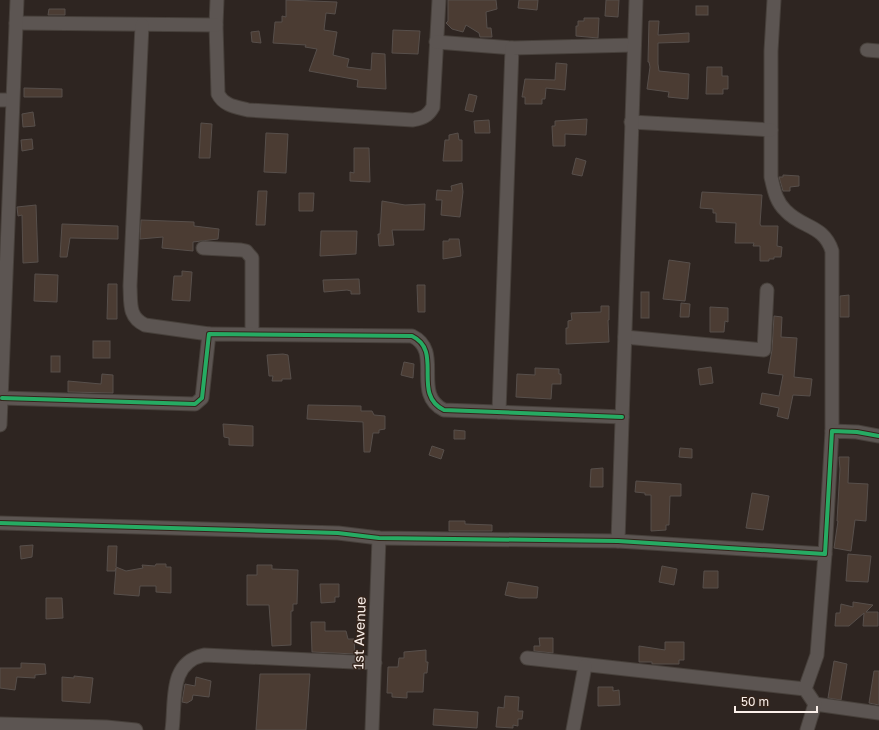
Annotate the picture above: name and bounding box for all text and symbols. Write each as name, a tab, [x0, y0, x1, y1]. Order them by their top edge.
street label: 1st Avenue	[349, 596, 369, 670]
scale bar	[735, 688, 817, 714]
text: 50 m	[741, 694, 769, 709]

